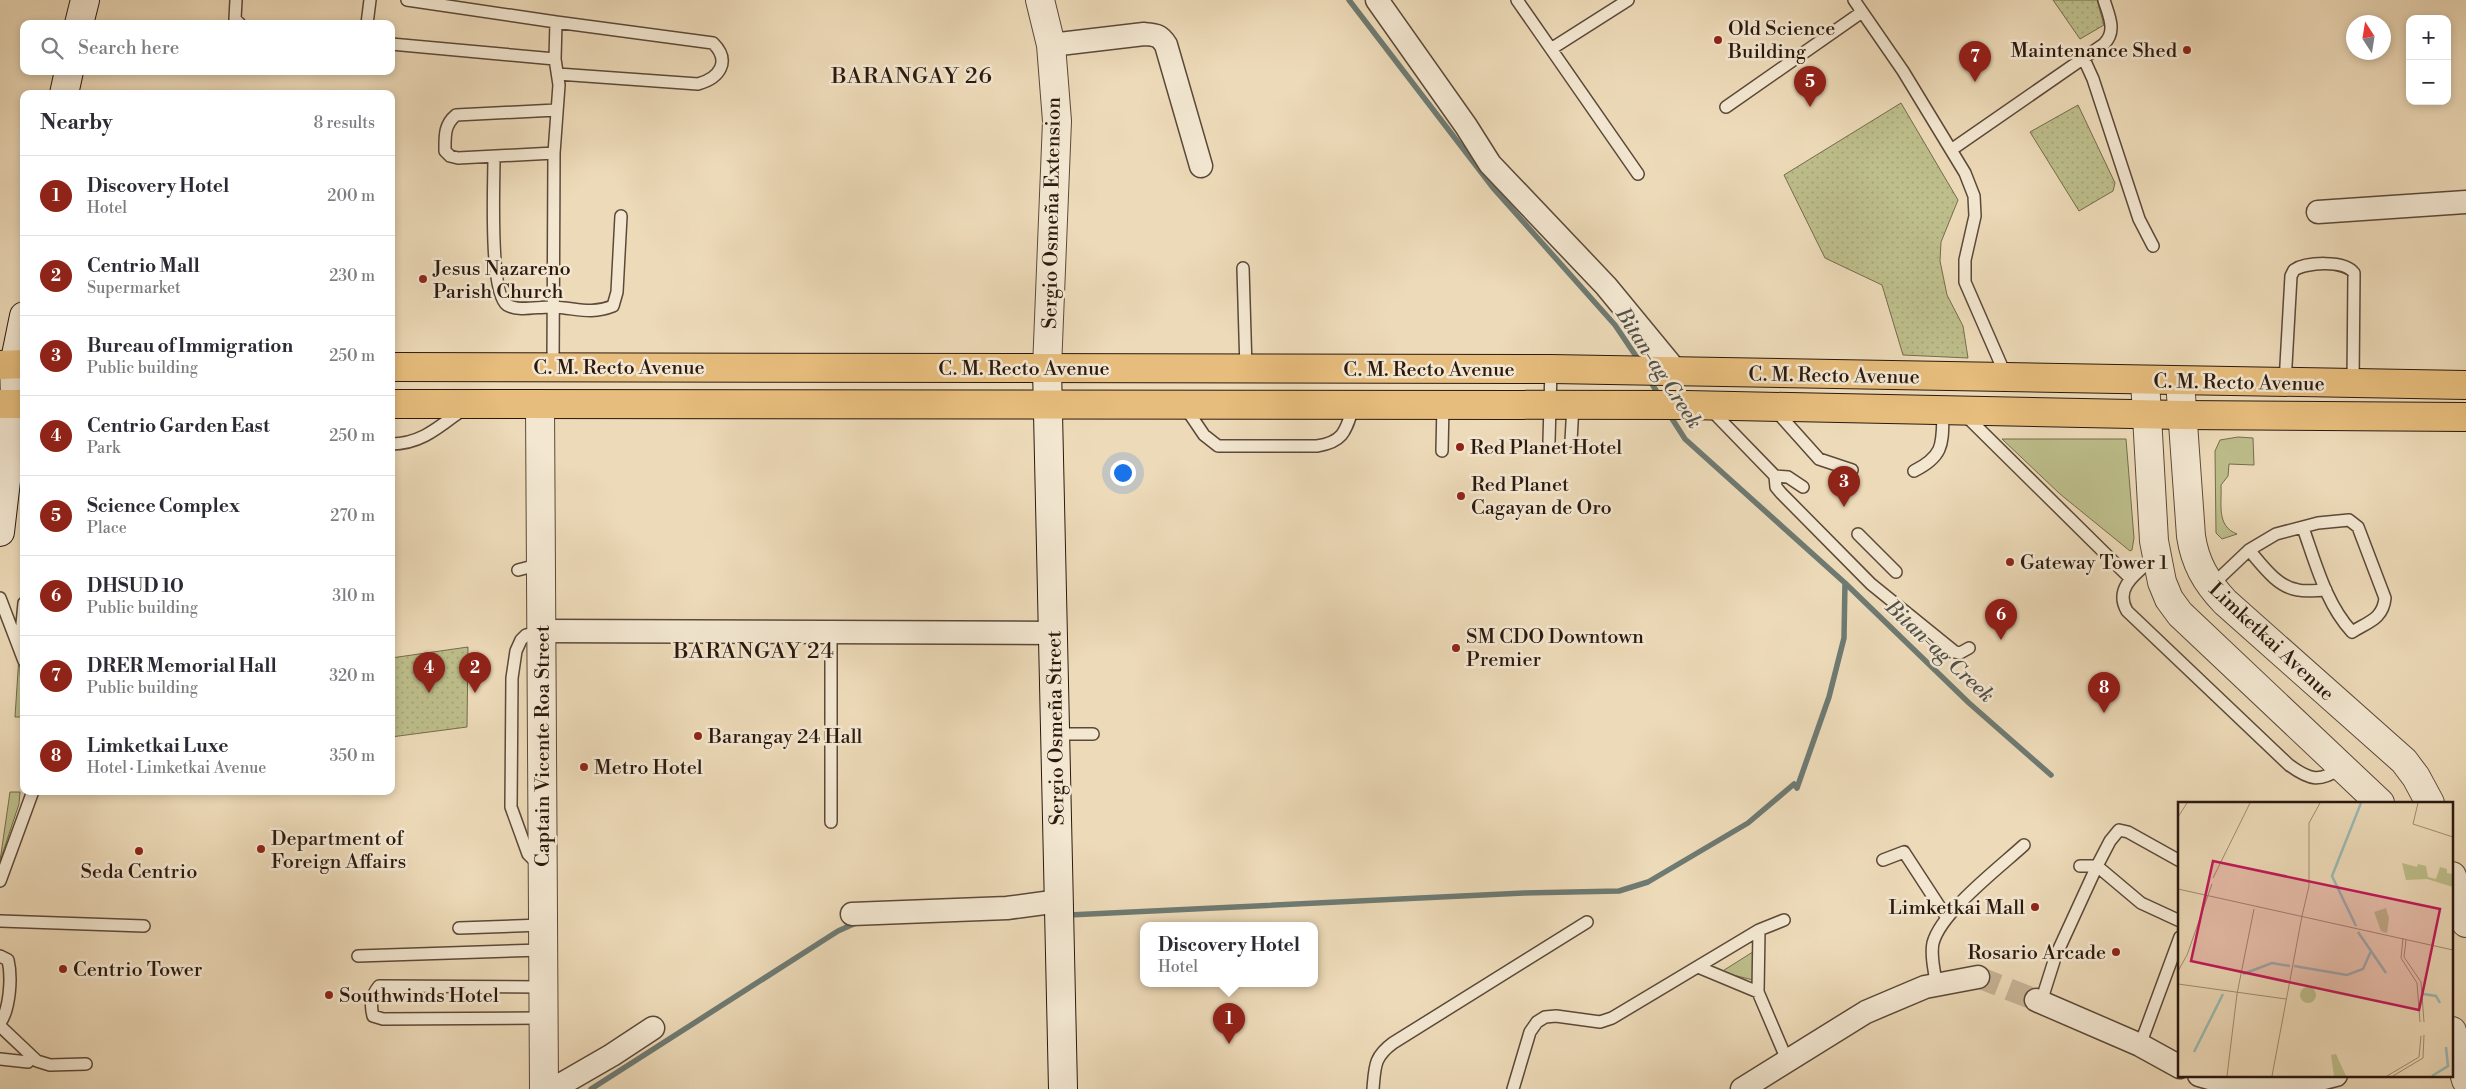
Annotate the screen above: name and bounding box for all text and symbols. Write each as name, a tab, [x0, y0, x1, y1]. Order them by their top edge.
north arrow	[2346, 15, 2391, 60]
map controls	[2406, 15, 2451, 105]
button: +	[2406, 15, 2451, 60]
place label: Old Science Building	[1727, 17, 1835, 65]
search box	[20, 20, 395, 75]
icon: search	[38, 34, 66, 62]
marker: Old Science Building	[1712, 34, 1724, 46]
text: Search here	[78, 36, 179, 60]
place label: Maintenance Shed	[2011, 39, 2178, 64]
pin: 7	[1959, 41, 1991, 82]
marker: Maintenance Shed	[2181, 44, 2193, 56]
button: −	[2406, 60, 2451, 105]
district label: BARANGAY 26	[830, 63, 993, 90]
pin: 5	[1794, 66, 1826, 107]
street label: Sergio Osmeña Extension	[1038, 97, 1067, 329]
text: Nearby	[40, 110, 113, 136]
text: 8 results	[313, 113, 375, 133]
text: Discovery Hotel	[87, 174, 229, 198]
text: 1	[52, 186, 60, 206]
text: 200 m	[327, 186, 375, 206]
text: Hotel	[87, 198, 127, 218]
text: Centrio Mall	[87, 254, 200, 278]
place label: Jesus Nazareno Parish Church	[432, 257, 571, 305]
text: 2	[51, 266, 61, 286]
text: 230 m	[329, 266, 375, 286]
marker: Jesus Nazareno Parish Church	[417, 273, 429, 285]
text: Supermarket	[87, 278, 181, 298]
water label: Bitan-ag Creek	[1609, 302, 1707, 434]
text: Bureau of Immigration	[87, 334, 293, 358]
text: 3	[51, 346, 61, 366]
text: 250 m	[329, 346, 375, 366]
street label: C. M. Recto Avenue	[533, 356, 705, 381]
street label: C. M. Recto Avenue	[938, 357, 1110, 382]
text: Public building	[87, 358, 198, 378]
street label: C. M. Recto Avenue	[1343, 358, 1515, 383]
street label: C. M. Recto Avenue	[1748, 363, 1920, 390]
street label: C. M. Recto Avenue	[2153, 370, 2325, 397]
text: Centrio Garden East	[87, 414, 270, 438]
text: 4	[51, 426, 61, 446]
text: 250 m	[329, 426, 375, 446]
place label: Red Planet Hotel	[1470, 436, 1622, 461]
text: Park	[87, 438, 120, 458]
marker: Red Planet Hotel	[1454, 441, 1466, 453]
your location	[1110, 460, 1136, 486]
pin: 3	[1828, 466, 1860, 507]
place label: Red Planet Cagayan de Oro	[1471, 473, 1612, 521]
marker: Red Planet Cagayan de Oro	[1455, 490, 1467, 502]
text: Science Complex	[87, 494, 240, 518]
text: 5	[51, 506, 61, 526]
text: 270 m	[330, 506, 375, 526]
text: Place	[87, 518, 127, 538]
place label: Gateway Tower 1	[2020, 551, 2168, 576]
marker: Gateway Tower 1	[2004, 556, 2016, 568]
text: DHSUD 10	[87, 574, 184, 598]
street label: Limketkai Avenue	[2203, 577, 2339, 707]
text: 6	[51, 586, 61, 606]
text: 310 m	[332, 586, 375, 606]
water label: Bitan-ag Creek	[1879, 594, 1999, 709]
text: Public building	[87, 598, 198, 618]
pin: 6	[1985, 599, 2017, 640]
street label: Captain Vicente Roa Street	[531, 625, 556, 867]
place label: SM CDO Downtown Premier	[1466, 625, 1644, 673]
street label: Sergio Osmeña Street	[1042, 630, 1071, 826]
district label: BARANGAY 24	[672, 638, 835, 665]
marker: SM CDO Downtown Premier	[1450, 642, 1462, 654]
pin: 4	[413, 652, 445, 693]
pin: 2	[459, 652, 491, 693]
text: DRER Memorial Hall	[87, 654, 277, 678]
text: 7	[51, 666, 61, 686]
text: 320 m	[329, 666, 375, 686]
pin: 8	[2088, 672, 2120, 713]
text: Public building	[87, 678, 198, 698]
place label: Barangay 24 Hall	[707, 725, 863, 750]
marker: Barangay 24 Hall	[692, 730, 704, 742]
text: Limketkai Luxe	[87, 734, 229, 758]
text: 8	[51, 746, 61, 766]
text: 350 m	[329, 746, 375, 766]
place label: Metro Hotel	[594, 756, 703, 781]
text: Hotel · Limketkai Avenue	[87, 758, 266, 778]
marker: Metro Hotel	[578, 761, 590, 773]
inset map	[2178, 802, 2454, 1076]
place label: Department of Foreign Affairs	[271, 827, 406, 875]
marker: Department of Foreign Affairs	[255, 843, 267, 855]
marker: Seda Centrio	[133, 845, 145, 857]
place label: Seda Centrio	[81, 860, 197, 885]
place label: Limketkai Mall	[1889, 896, 2025, 921]
marker: Limketkai Mall	[2029, 901, 2041, 913]
popup	[1140, 922, 1318, 987]
text: Discovery Hotel	[1158, 933, 1300, 957]
place label: Rosario Arcade	[1967, 941, 2106, 966]
marker: Rosario Arcade	[2110, 946, 2122, 958]
text: Hotel	[1158, 957, 1198, 977]
place label: Centrio Tower	[73, 958, 203, 983]
marker: Centrio Tower	[57, 963, 69, 975]
place label: Southwinds Hotel	[339, 984, 499, 1009]
marker: Southwinds Hotel	[323, 989, 335, 1001]
pin: 1	[1213, 1003, 1245, 1044]

